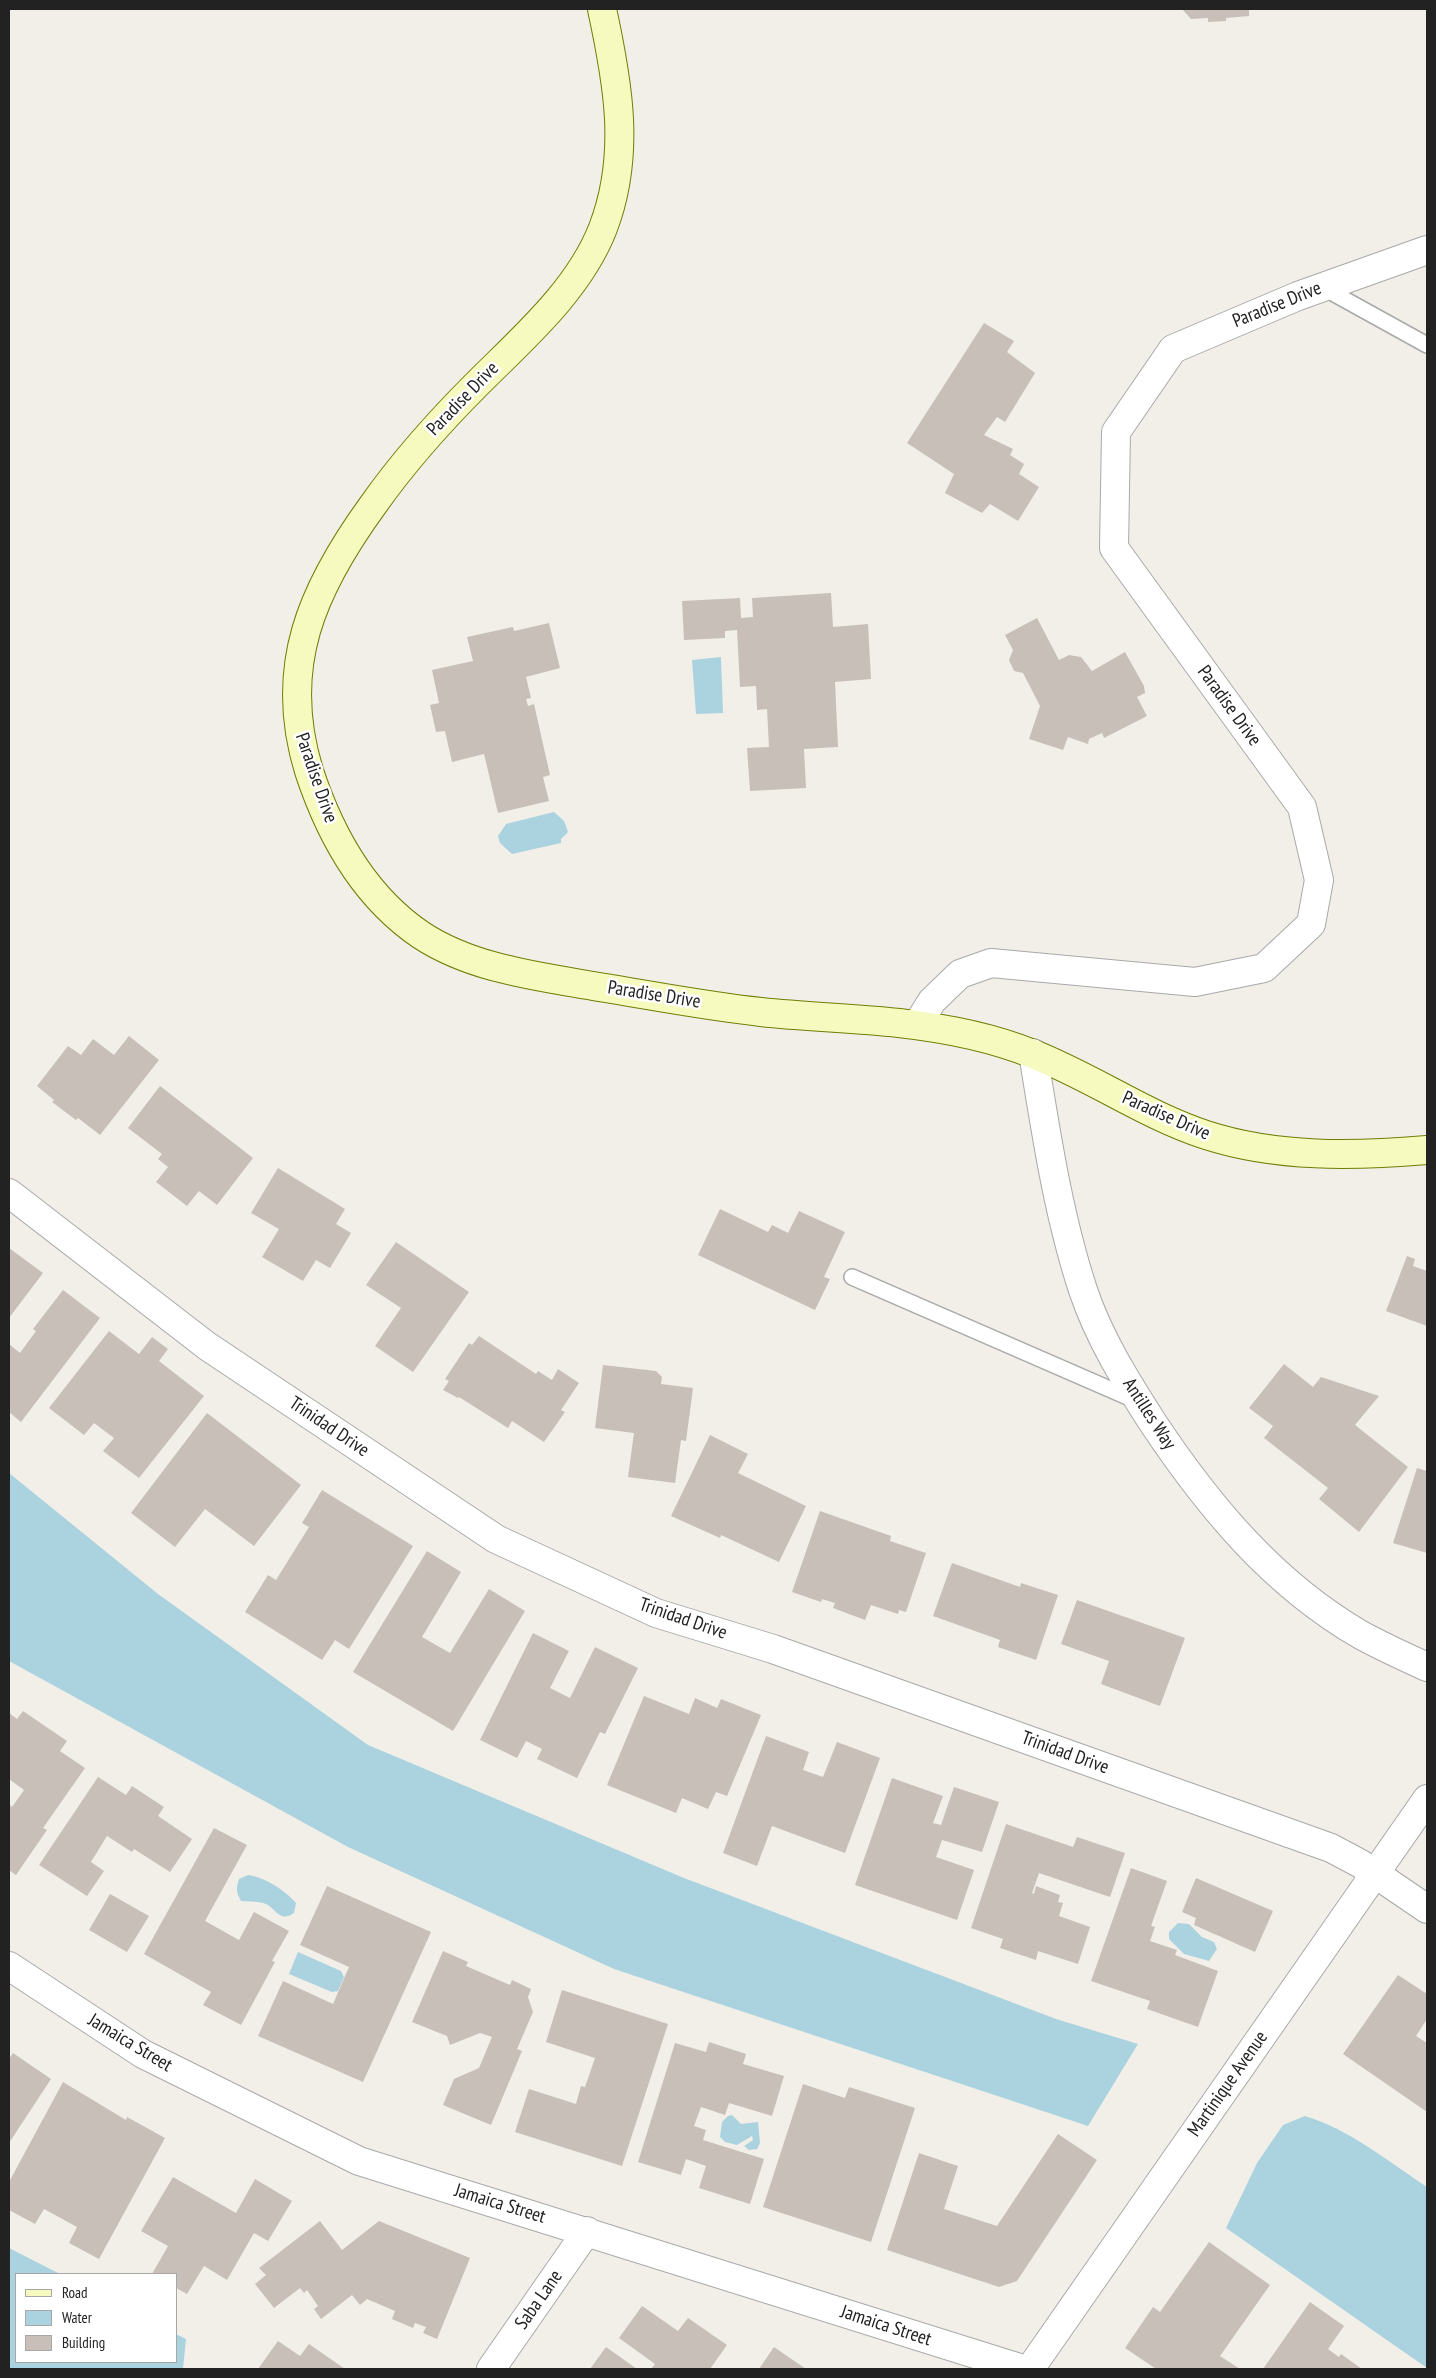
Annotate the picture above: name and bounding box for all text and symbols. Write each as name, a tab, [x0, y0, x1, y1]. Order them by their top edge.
street label: Paradise Drive	[1229, 277, 1325, 333]
street label: Paradise Drive	[422, 357, 504, 441]
street label: Paradise Drive	[1192, 661, 1266, 751]
street label: Paradise Drive	[290, 730, 342, 826]
street label: Paradise Drive	[606, 976, 702, 1014]
street label: Paradise Drive	[1119, 1087, 1213, 1145]
street label: Antilles Way	[1117, 1374, 1181, 1454]
street label: Trinidad Drive	[285, 1392, 373, 1462]
street label: Trinidad Drive	[636, 1593, 730, 1645]
street label: Trinidad Drive	[1018, 1727, 1112, 1779]
street label: Jamaica Street	[84, 2009, 176, 2077]
street label: Martinique Avenue	[1183, 2027, 1273, 2141]
street label: Jamaica Street	[452, 2179, 548, 2229]
street label: Saba Lane	[510, 2266, 568, 2334]
legend	[15, 2273, 178, 2363]
text: Road	[62, 2283, 88, 2302]
street label: Jamaica Street	[838, 2301, 934, 2351]
text: Water	[62, 2308, 92, 2327]
text: Building	[62, 2333, 105, 2352]

